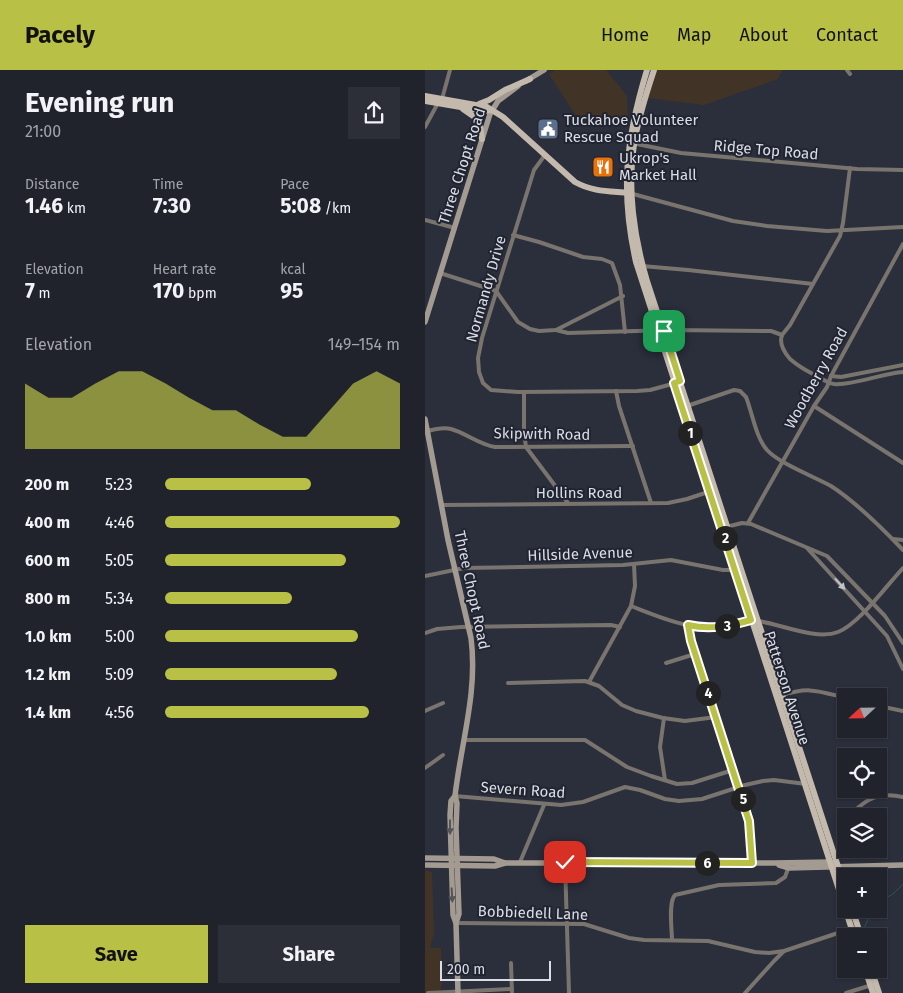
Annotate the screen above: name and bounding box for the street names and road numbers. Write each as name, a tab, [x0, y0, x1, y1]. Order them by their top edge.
street label: Three Chopt Road	[435, 106, 489, 226]
street label: Ridge Top Road	[713, 136, 819, 164]
street label: Normandy Drive	[462, 234, 510, 344]
street label: Woodberry Road	[781, 324, 851, 432]
street label: Skipwith Road	[493, 424, 591, 444]
street label: Hollins Road	[536, 484, 622, 502]
street label: Three Chopt Road	[451, 529, 493, 651]
street label: Hillside Avenue	[527, 543, 633, 565]
street label: Patterson Avenue	[760, 629, 814, 747]
street label: Severn Road	[480, 778, 566, 802]
street label: Bobbiedell Lane	[477, 902, 589, 924]

